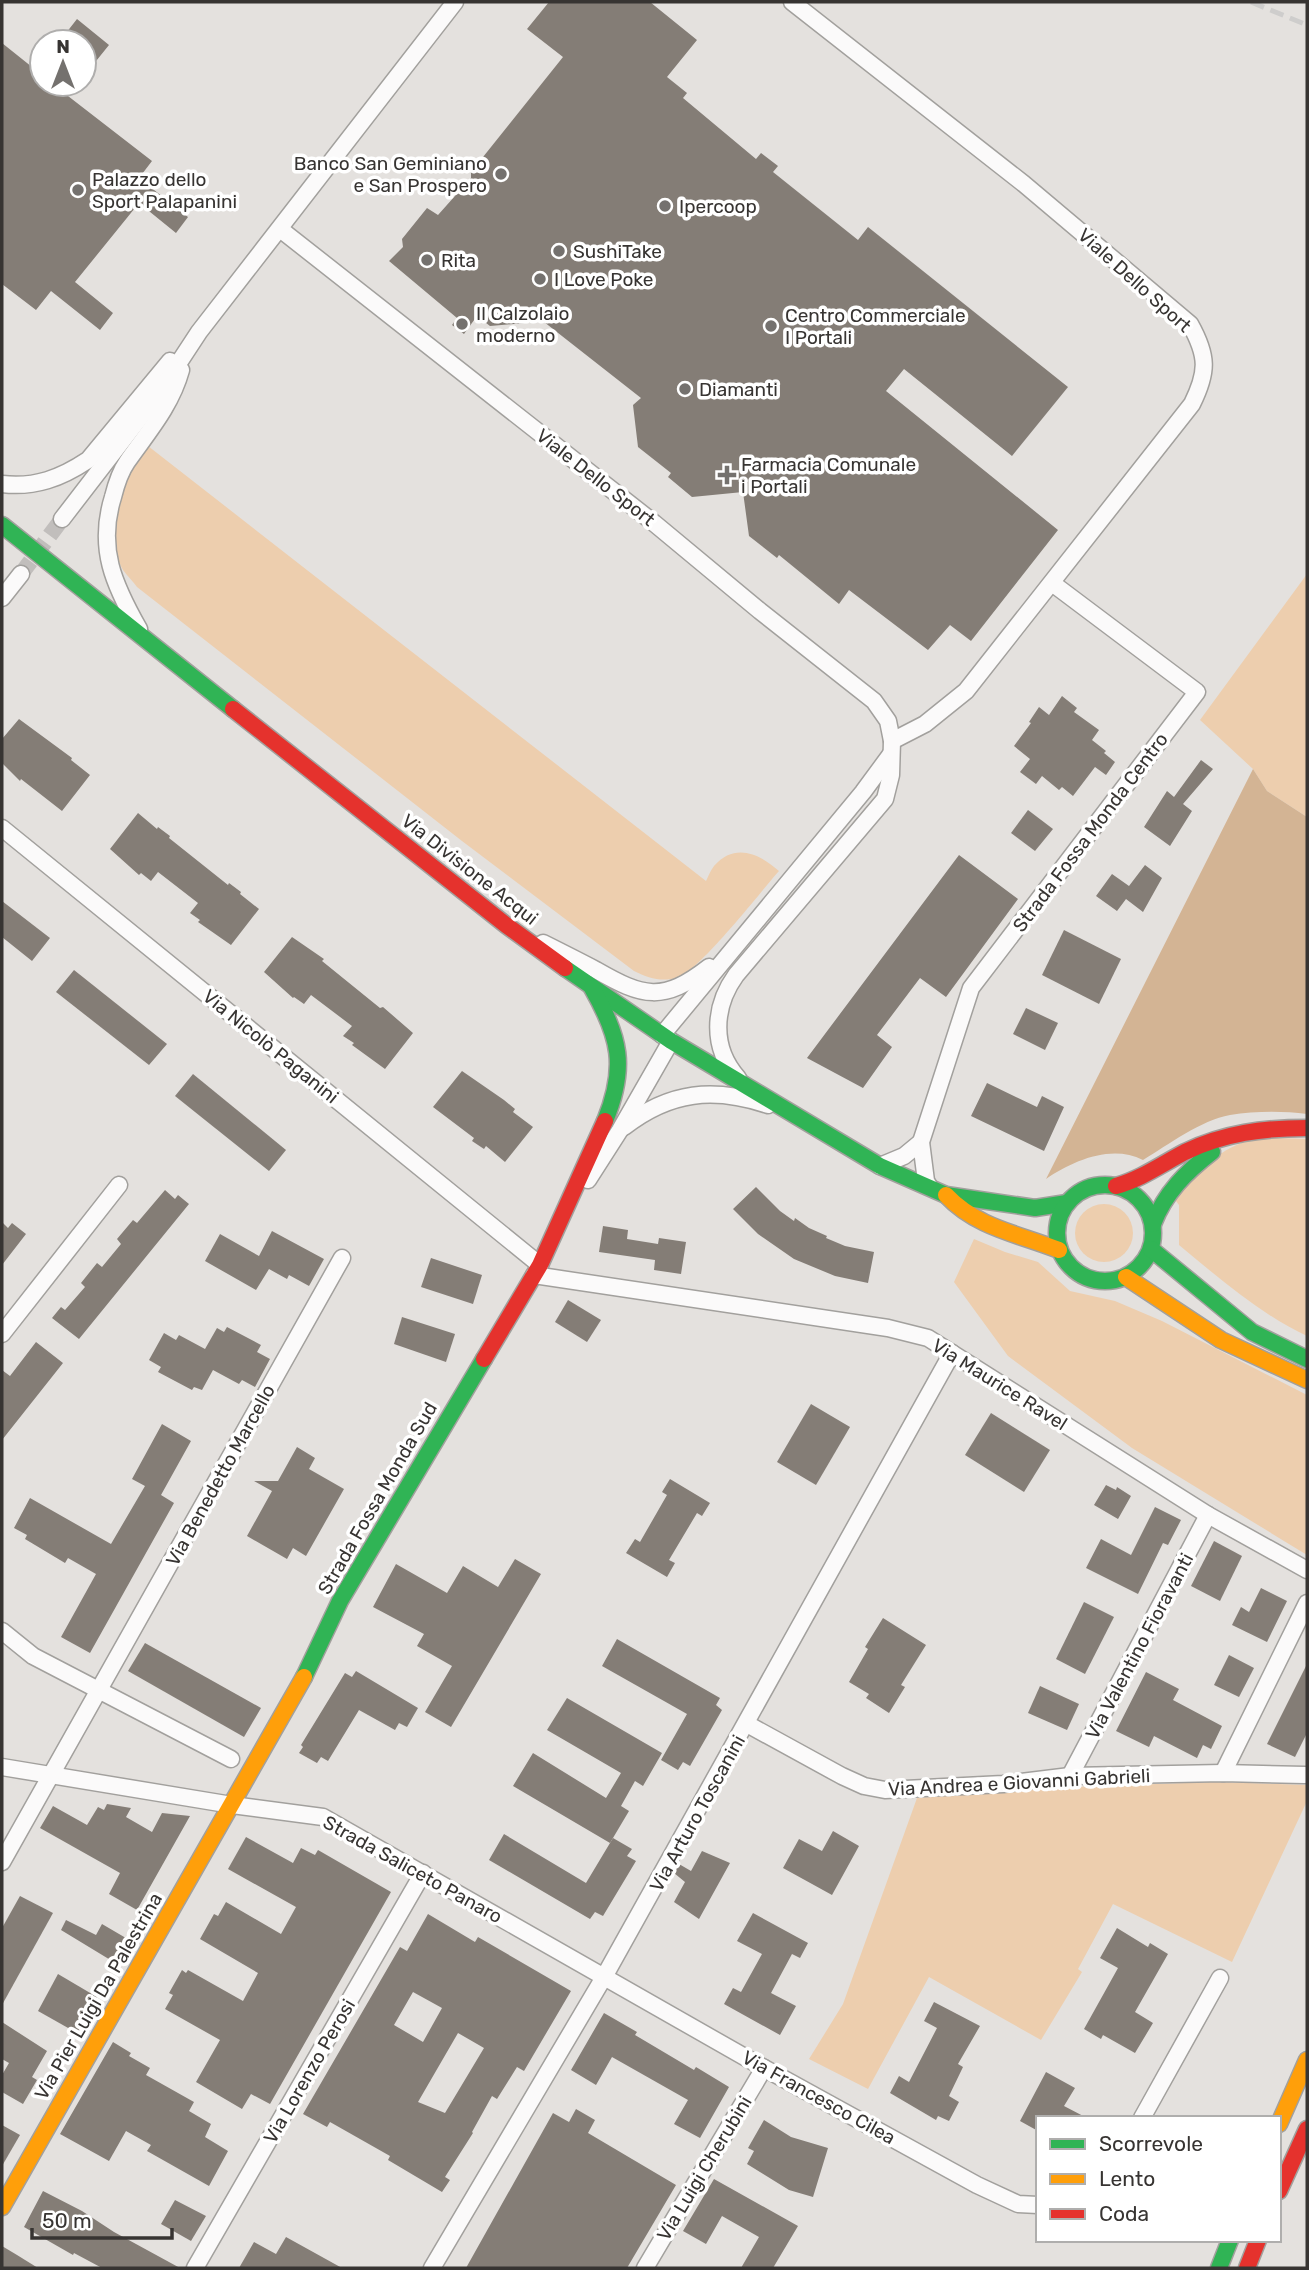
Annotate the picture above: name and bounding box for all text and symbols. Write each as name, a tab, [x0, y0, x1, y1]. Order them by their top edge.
north arrow	[28, 28, 98, 98]
text: N	[56, 35, 70, 58]
place label: Banco San Geminiano e San Prospero	[294, 152, 487, 197]
marker: Banco San Geminiano e San Prospero	[493, 166, 509, 182]
place label: Palazzo dello Sport Palapanini	[92, 168, 237, 213]
marker: Palazzo dello Sport Palapanini	[70, 182, 86, 198]
place label: Ipercoop	[679, 195, 757, 218]
marker: Ipercoop	[657, 198, 673, 214]
street label: Viale Dello Sport	[1073, 223, 1197, 338]
place label: SushiTake	[573, 240, 662, 263]
marker: SushiTake	[551, 243, 567, 259]
place label: Rita	[441, 249, 476, 272]
marker: Rita	[419, 252, 435, 268]
place label: I Love Poke	[554, 268, 653, 291]
marker: I Love Poke	[532, 271, 548, 287]
place label: Il Calzolaio moderno	[476, 302, 569, 347]
place label: Centro Commerciale I Portali	[785, 304, 966, 349]
marker: Il Calzolaio moderno	[454, 316, 470, 332]
marker: Centro Commerciale I Portali	[763, 318, 779, 334]
place label: Diamanti	[699, 378, 778, 401]
marker: Diamanti	[677, 381, 693, 397]
street label: Viale Dello Sport	[532, 424, 660, 531]
place label: Farmacia Comunale i Portali	[741, 453, 916, 498]
marker: Farmacia Comunale i Portali	[719, 467, 735, 483]
street label: Strada Fossa Monda Centro	[1008, 728, 1173, 936]
street label: Via Divisione Acqui	[397, 809, 543, 930]
street label: Via Nicolò Paganini	[198, 985, 343, 1108]
street label: Via Maurice Ravel	[928, 1334, 1072, 1435]
street label: Via Benedetto Marcello	[161, 1381, 280, 1570]
street label: Strada Fossa Monda Sud	[313, 1398, 442, 1598]
street label: Via Valentino Fioravanti	[1081, 1549, 1198, 1743]
street label: Via Arturo Toscanini	[645, 1731, 750, 1896]
street label: Via Andrea e Giovanni Gabrieli	[887, 1764, 1151, 1801]
street label: Strada Saliceto Panaro	[319, 1811, 506, 1928]
street label: Via Pier Luigi Da Palestrina	[30, 1889, 167, 2104]
street label: Via Lorenzo Perosi	[259, 1995, 360, 2147]
street label: Via Francesco Cilea	[738, 2046, 900, 2149]
street label: Via Luigi Cherubini	[652, 2092, 757, 2245]
legend	[1036, 2116, 1281, 2242]
text: Scorrevole	[1099, 2131, 1203, 2156]
text: Lento	[1099, 2166, 1155, 2191]
scale bar	[32, 2196, 172, 2240]
text: Coda	[1099, 2201, 1149, 2226]
text: 50 m	[42, 2208, 92, 2233]

